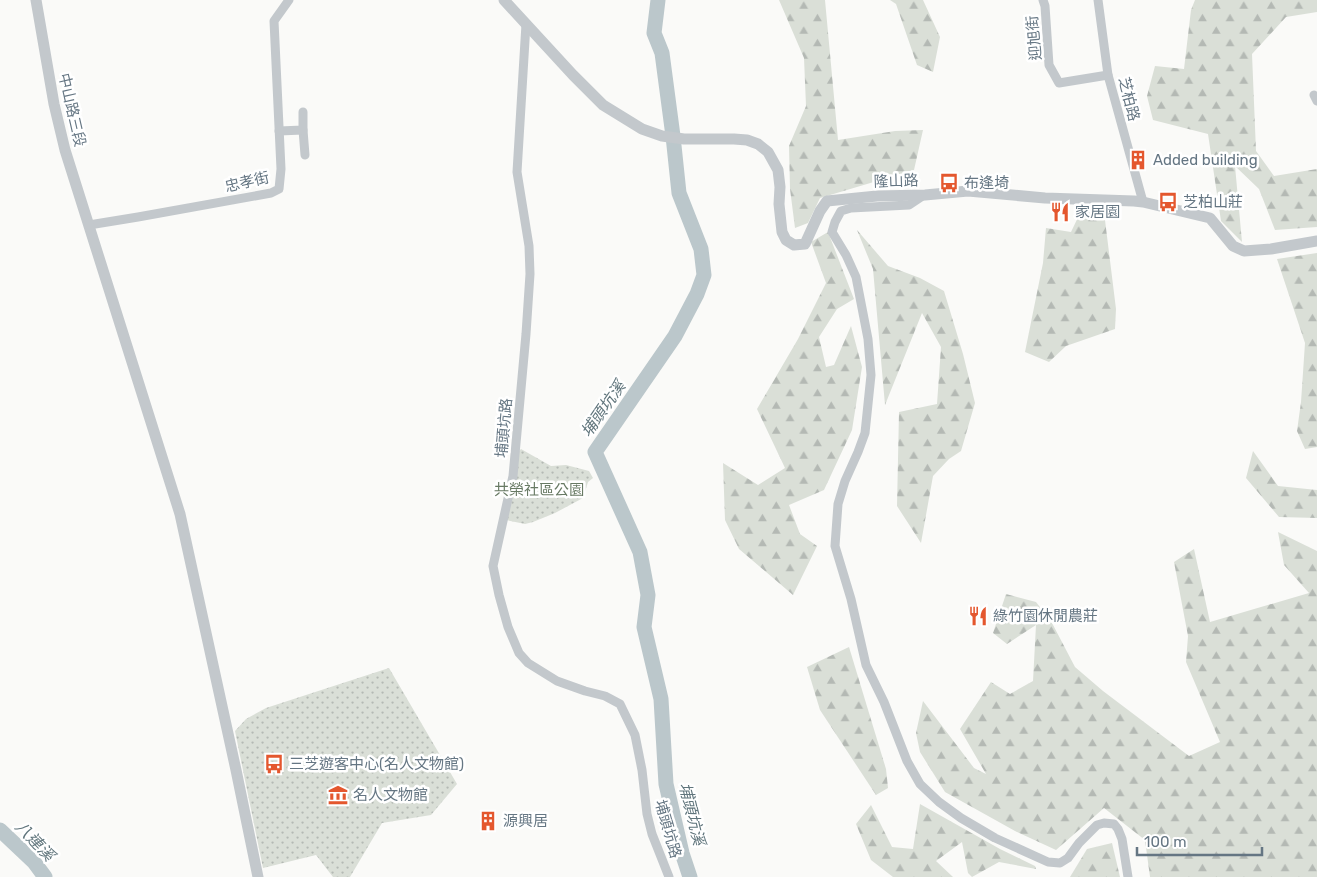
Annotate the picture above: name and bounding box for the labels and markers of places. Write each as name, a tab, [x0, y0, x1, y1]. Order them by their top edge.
building icon: Added building	[1127, 149, 1149, 171]
place label: Added building	[1153, 151, 1258, 169]
bus stop icon: 布逢埼	[938, 172, 960, 194]
place label: 布逢埼	[964, 174, 1009, 192]
bus stop icon: 芝柏山莊	[1157, 191, 1179, 213]
place label: 芝柏山莊	[1183, 193, 1243, 211]
restaurant icon: 家居園	[1049, 201, 1071, 223]
place label: 家居園	[1075, 203, 1120, 221]
restaurant icon: 綠竹園休閒農莊	[967, 605, 989, 627]
place label: 綠竹園休閒農莊	[993, 607, 1098, 625]
bus stop icon: 三芝遊客中心(名人文物館)	[263, 753, 285, 775]
place label: 三芝遊客中心(名人文物館)	[289, 755, 464, 773]
museum icon: 名人文物館	[327, 784, 349, 806]
place label: 名人文物館	[353, 786, 428, 804]
building icon: 源興居	[477, 810, 499, 832]
place label: 源興居	[503, 812, 548, 830]

